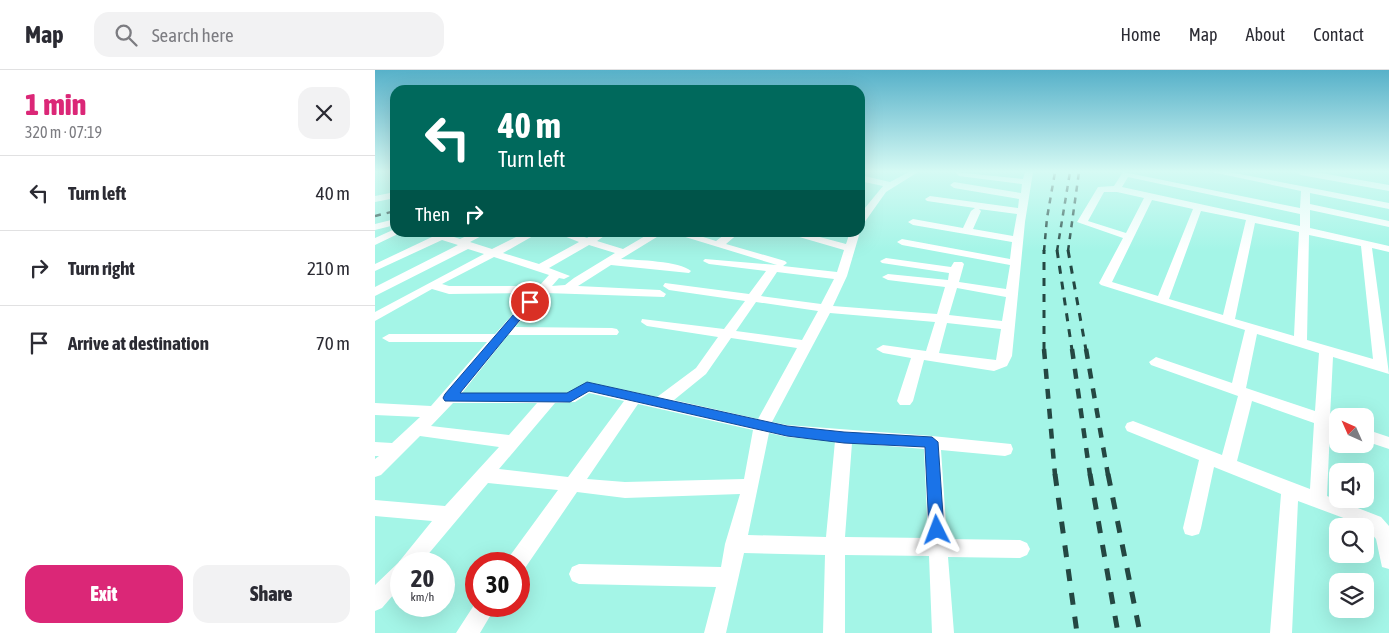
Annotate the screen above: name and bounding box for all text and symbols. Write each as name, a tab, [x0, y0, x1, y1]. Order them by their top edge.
search box	[94, 12, 444, 57]
text: Map	[25, 21, 64, 48]
icon: search	[112, 21, 140, 49]
text: Search here	[152, 24, 234, 46]
text: Home	[1121, 24, 1161, 45]
text: Map	[1189, 24, 1218, 45]
text: About	[1246, 24, 1285, 45]
text: Contact	[1313, 24, 1364, 45]
text: 1 min	[25, 87, 86, 121]
button: close	[298, 87, 350, 139]
icon: left	[415, 105, 480, 170]
text: 40 m	[498, 105, 561, 145]
text: 320 m · 07:19	[25, 123, 102, 141]
text: Turn left	[498, 146, 565, 172]
icon: left	[25, 179, 53, 207]
text: Turn left	[68, 182, 126, 204]
text: 40 m	[316, 182, 350, 204]
icon: right	[460, 200, 488, 228]
text: Then	[415, 203, 450, 225]
icon: right	[25, 254, 53, 282]
text: Turn right	[68, 257, 135, 279]
text: 210 m	[307, 257, 350, 279]
pin	[509, 281, 551, 323]
icon: arrive	[516, 288, 544, 316]
icon: arrive	[25, 329, 53, 357]
text: Arrive at destination	[68, 332, 209, 354]
text: 70 m	[316, 332, 350, 354]
north arrow	[1329, 408, 1374, 452]
map controls	[1329, 408, 1374, 618]
button: sound	[1329, 463, 1374, 508]
position arrow	[910, 503, 962, 555]
button: search	[1329, 518, 1374, 563]
speed limit sign: 30	[465, 552, 530, 617]
text: 20	[411, 564, 434, 592]
button: Exit	[25, 565, 183, 623]
button: Share	[193, 565, 350, 623]
button: layers	[1329, 573, 1374, 618]
text: km/h	[411, 590, 434, 604]

